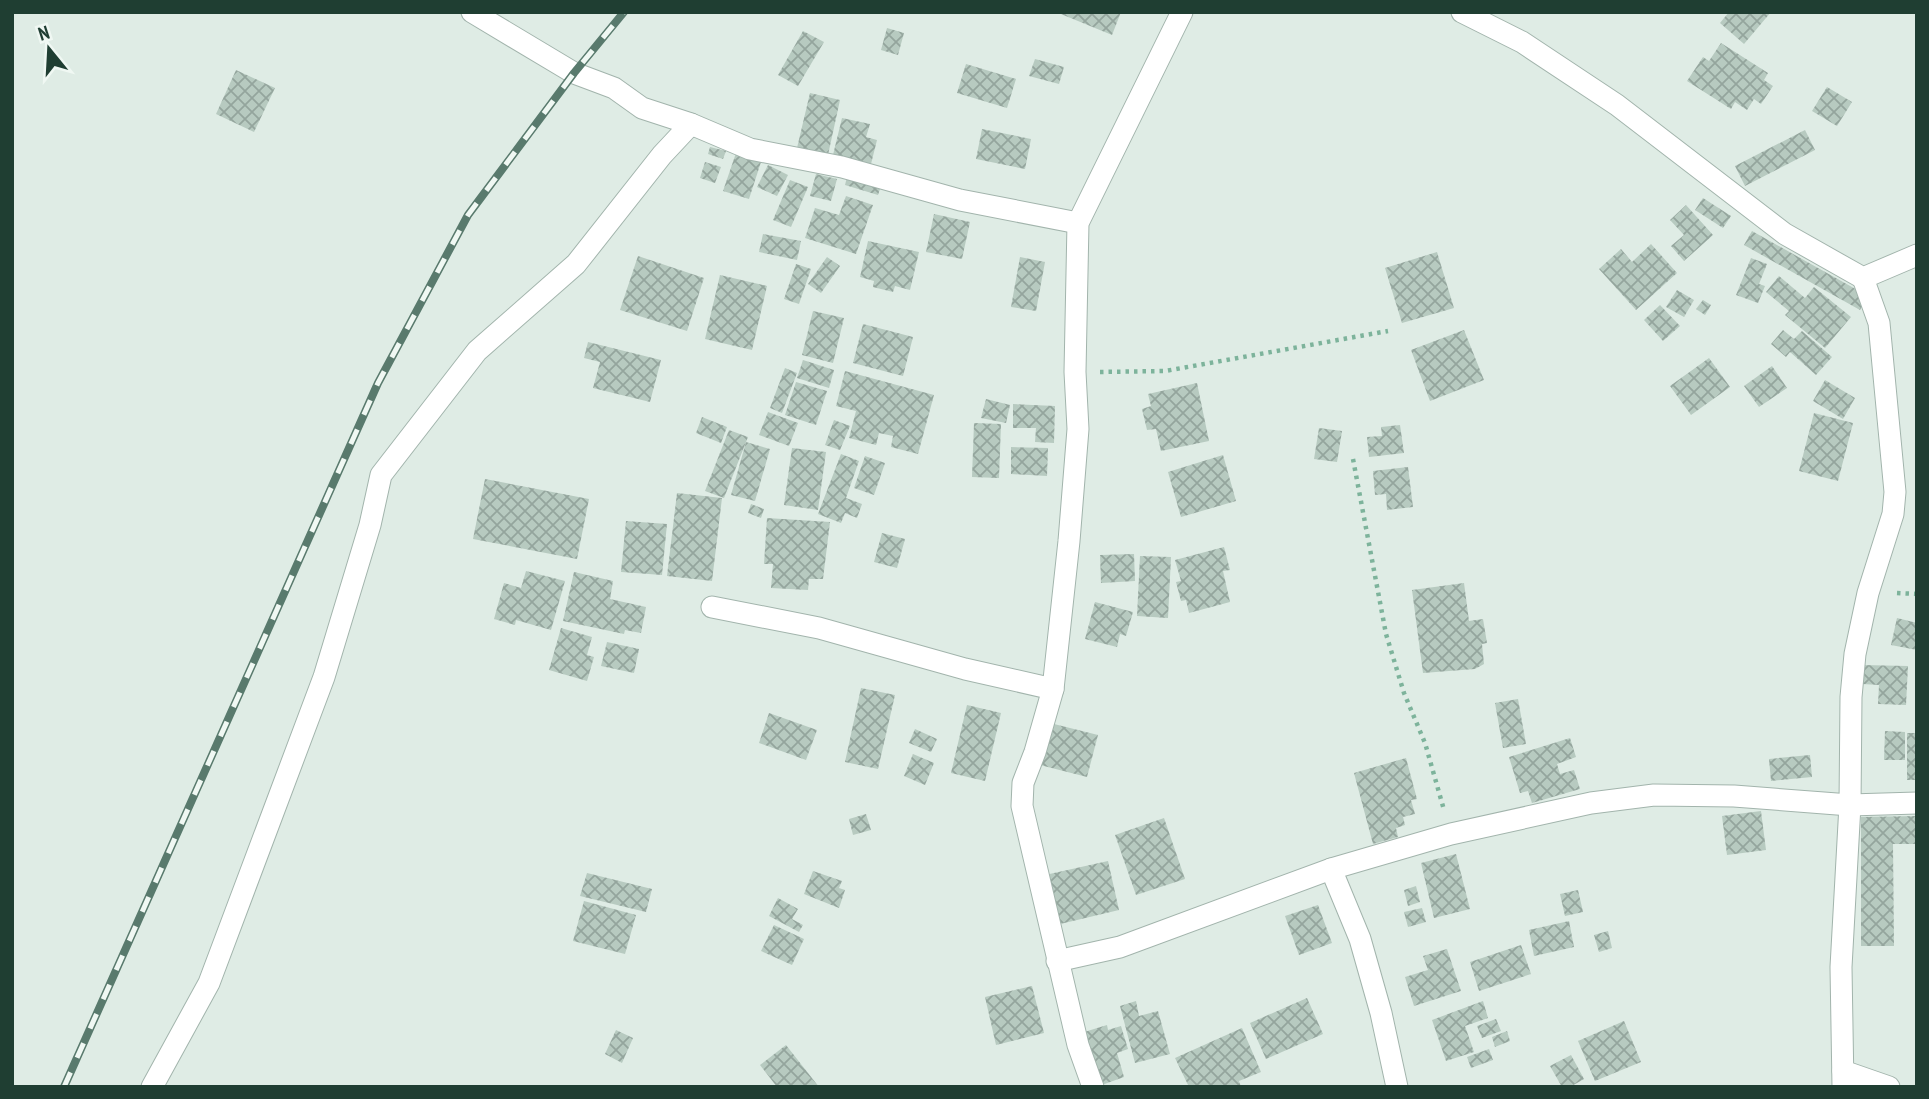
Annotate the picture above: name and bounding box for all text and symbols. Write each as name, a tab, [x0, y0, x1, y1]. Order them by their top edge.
north arrow	[14, 14, 84, 84]
text: N	[35, 20, 52, 46]

